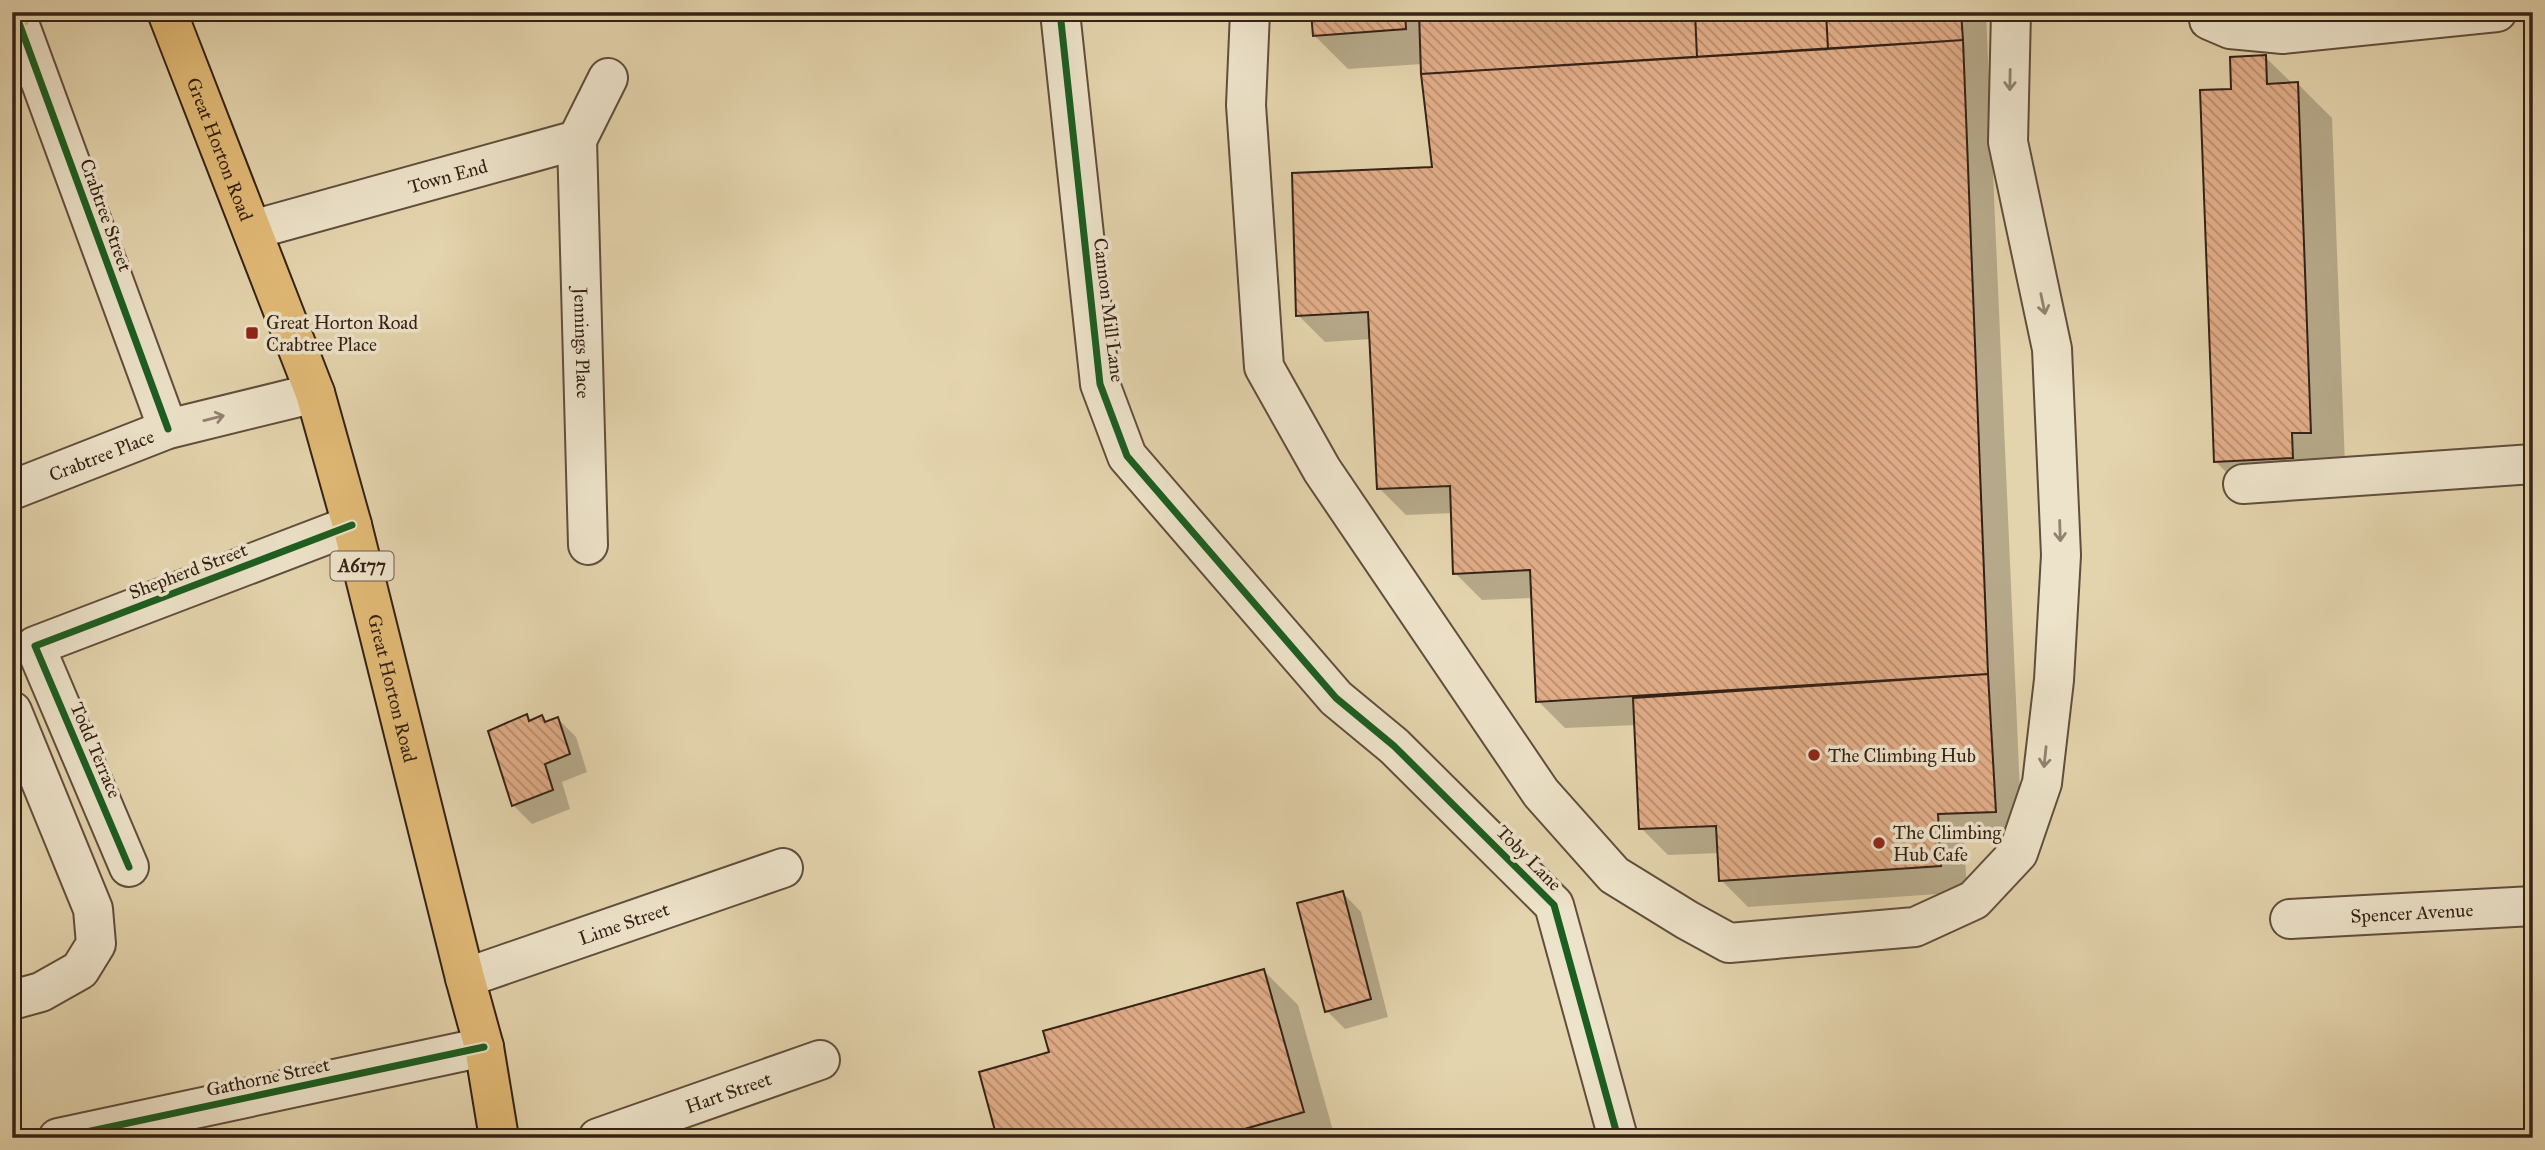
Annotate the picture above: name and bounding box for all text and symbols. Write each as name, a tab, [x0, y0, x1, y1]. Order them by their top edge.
one-way arrow	[2003, 69, 2016, 92]
street label: Great Horton Road	[182, 74, 259, 224]
street label: Town End	[405, 154, 490, 198]
street label: Crabtree Street	[75, 156, 137, 275]
street label: Cannon Mill Lane	[1089, 237, 1129, 383]
street label: Jennings Place	[568, 285, 596, 399]
one-way arrow	[2036, 292, 2050, 315]
place label: Great Horton Road Crabtree Place	[266, 311, 418, 356]
marker: Great Horton Road Crabtree Place	[244, 325, 260, 341]
one-way arrow	[203, 410, 225, 423]
street label: Crabtree Place	[46, 424, 157, 486]
one-way arrow	[2054, 519, 2067, 542]
street label: Shepherd Street	[126, 538, 251, 604]
road number: A6177	[330, 552, 394, 580]
street label: Great Horton Road	[363, 612, 422, 765]
street label: Todd Terrace	[66, 699, 127, 801]
place label: The Climbing Hub	[1828, 744, 1976, 768]
one-way arrow	[2039, 746, 2052, 768]
marker: The Climbing Hub	[1806, 747, 1822, 763]
street label: Toby Lane	[1491, 820, 1567, 896]
place label: The Climbing Hub Cafe	[1893, 821, 2001, 866]
marker: The Climbing Hub Cafe	[1871, 835, 1887, 851]
street label: Lime Street	[575, 897, 672, 949]
street label: Spencer Avenue	[2350, 898, 2474, 927]
street label: Gathorne Street	[204, 1053, 332, 1101]
street label: Hart Street	[682, 1066, 775, 1118]

